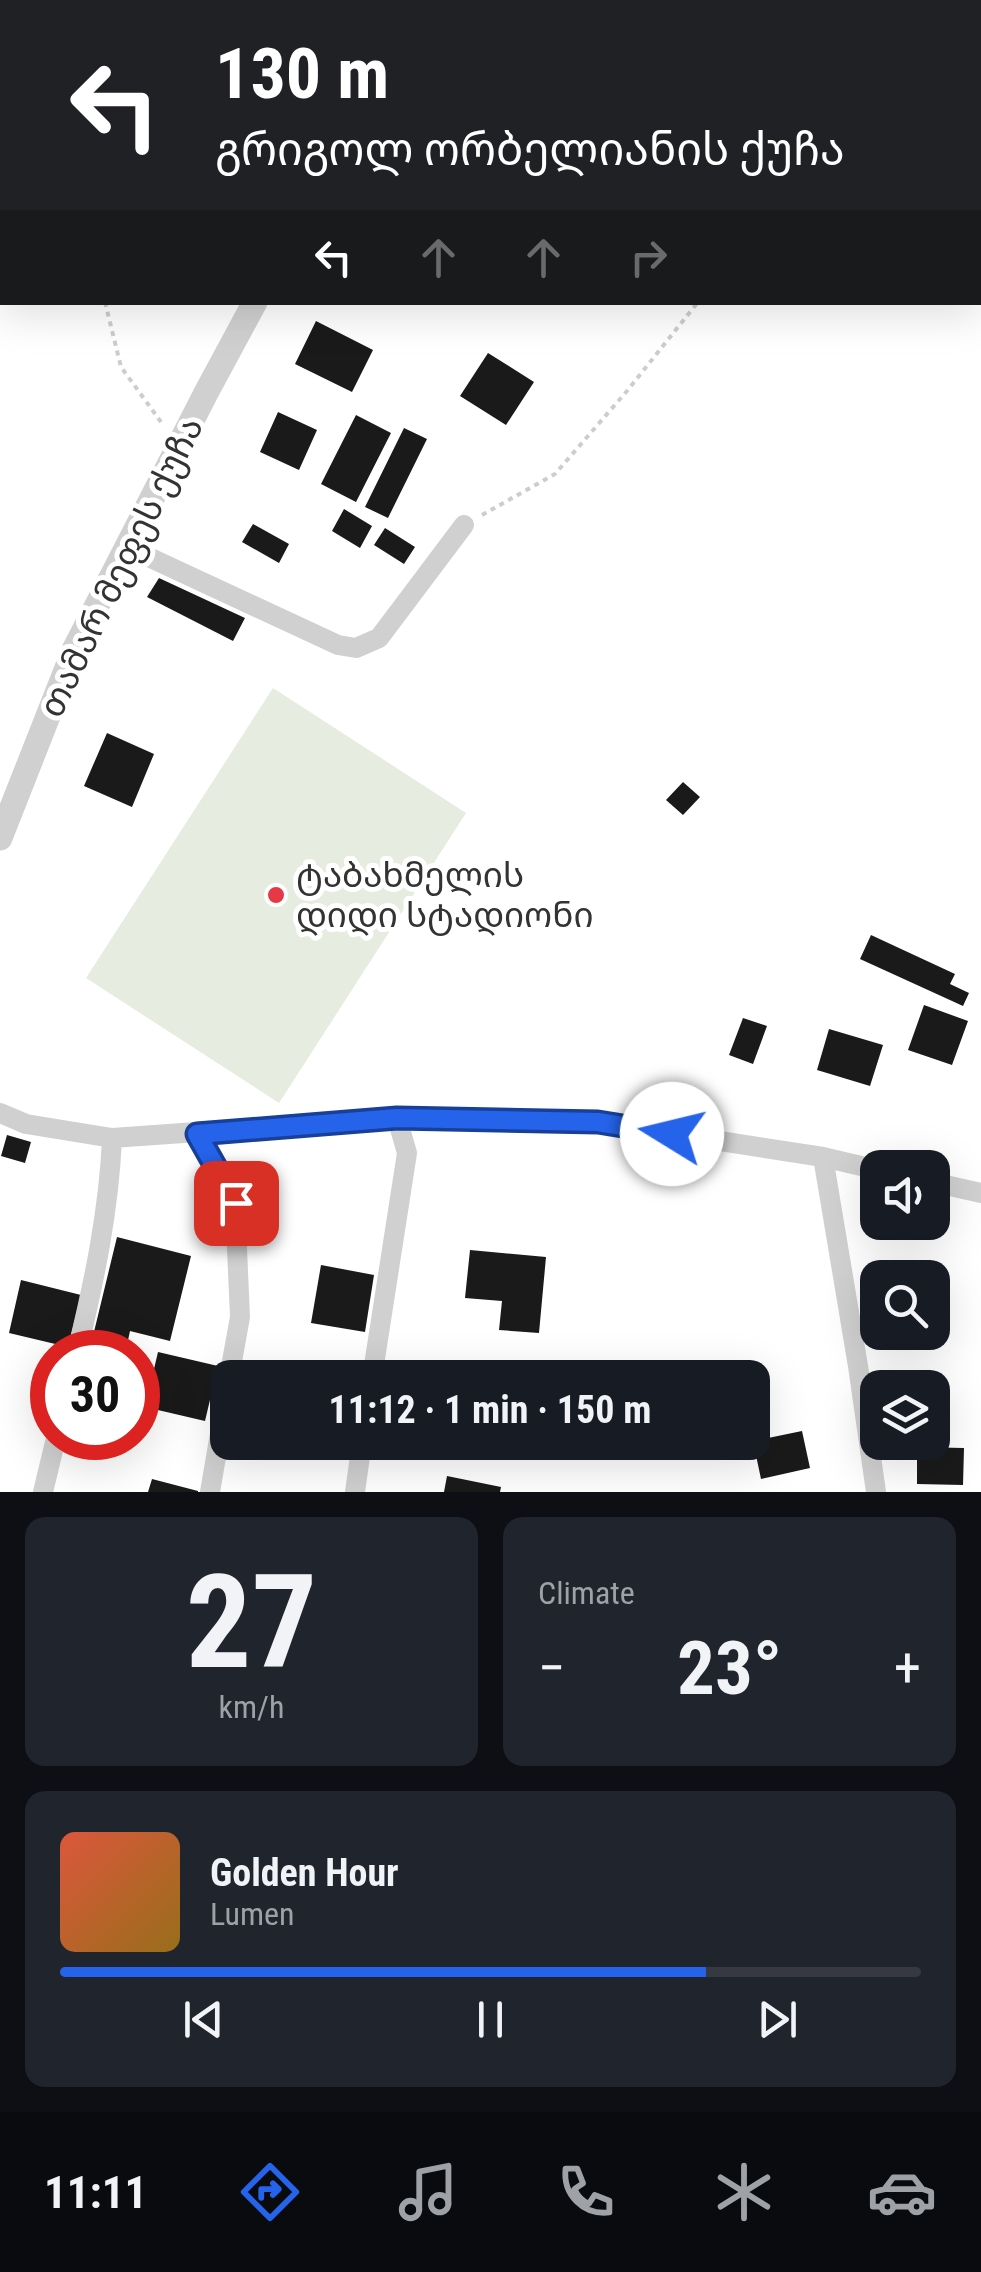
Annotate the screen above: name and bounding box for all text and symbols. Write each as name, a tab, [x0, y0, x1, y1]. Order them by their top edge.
text: 130 m	[215, 33, 389, 115]
icon: left	[50, 40, 180, 170]
text: გრიგოლ ორბელიანის ქუჩა	[215, 123, 845, 176]
icon: left	[306, 230, 361, 285]
icon: ahead	[411, 230, 466, 285]
icon: ahead	[516, 230, 571, 285]
icon: right	[621, 230, 676, 285]
street label: თამარ მეფეს ქუჩა	[31, 410, 212, 724]
place label: ტაბახმელის დიდი სტადიონი	[296, 855, 593, 936]
marker: ტაბახმელის დიდი სტადიონი	[265, 884, 287, 906]
position arrow	[620, 1082, 724, 1186]
map controls	[860, 1150, 950, 1460]
button: sound	[860, 1150, 950, 1240]
pin	[194, 1161, 279, 1246]
icon: arrive	[209, 1176, 264, 1231]
button: search	[860, 1260, 950, 1350]
speed limit sign: 30	[30, 1330, 160, 1460]
button: layers	[860, 1370, 950, 1460]
text: 11:12 · 1 min · 150 m	[329, 1388, 651, 1432]
text: 27	[186, 1546, 317, 1699]
text: Climate	[538, 1574, 635, 1612]
text: 23°	[677, 1624, 782, 1712]
text: −	[538, 1636, 566, 1700]
text: +	[894, 1636, 921, 1700]
text: km/h	[219, 1688, 284, 1726]
text: Golden Hour	[210, 1851, 399, 1895]
text: Lumen	[210, 1895, 295, 1933]
icon: previous	[176, 1992, 231, 2047]
icon: pause	[463, 1992, 518, 2047]
icon: next	[750, 1992, 805, 2047]
icon: directions	[235, 2157, 305, 2227]
icon: music	[393, 2157, 463, 2227]
icon: phone	[551, 2157, 621, 2227]
icon: climate	[709, 2157, 779, 2227]
icon: car	[867, 2157, 937, 2227]
text: 11:11	[44, 2166, 147, 2219]

